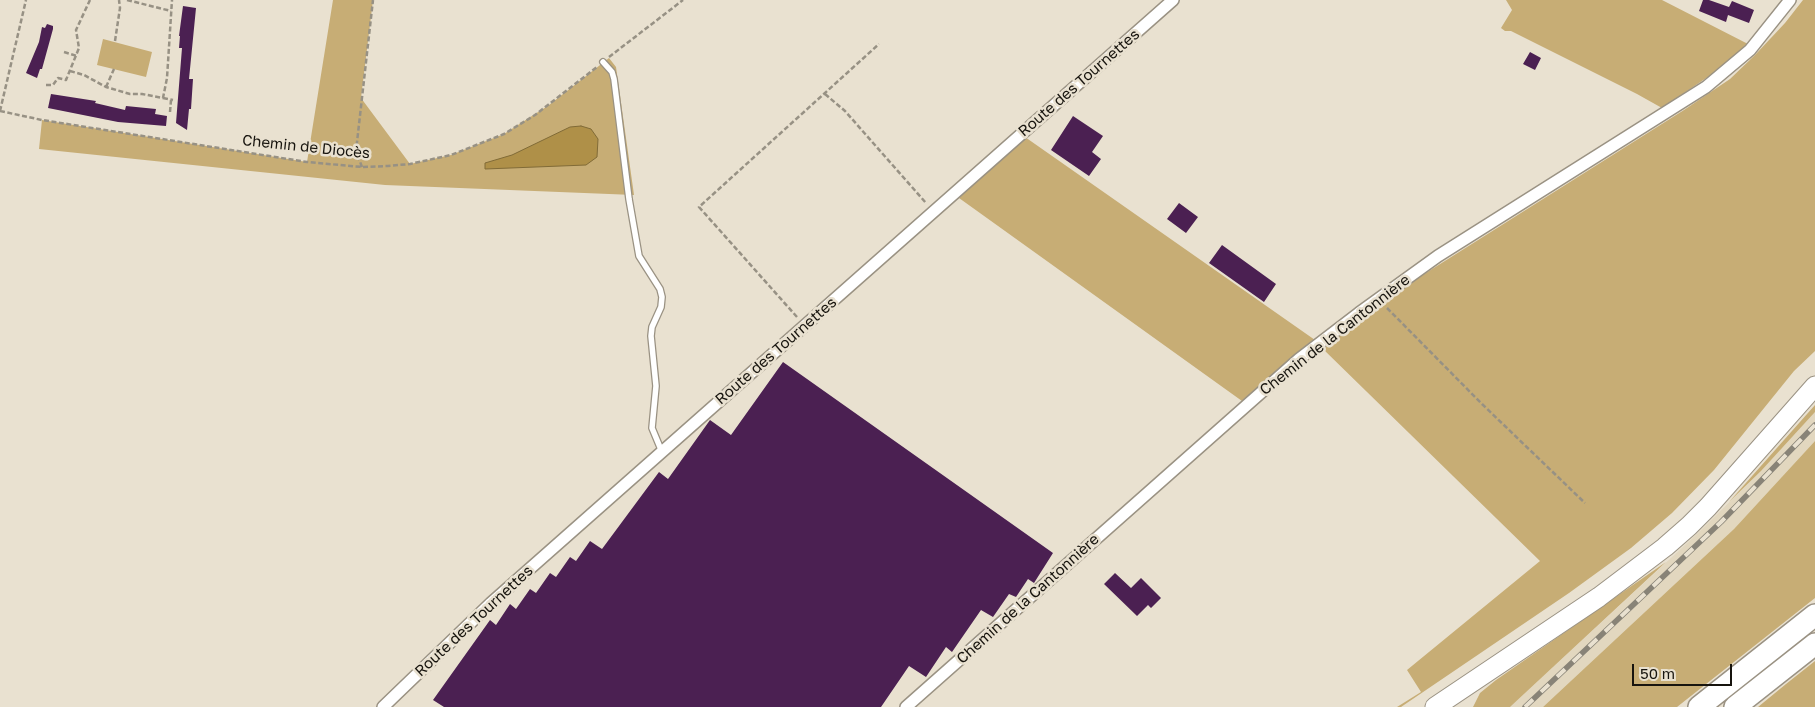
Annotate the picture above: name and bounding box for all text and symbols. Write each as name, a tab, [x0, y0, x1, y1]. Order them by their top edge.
street label: Route des Tournettes	[1015, 26, 1143, 140]
street label: Chemin de Diocès	[241, 131, 371, 163]
street label: Chemin de la Cantonnière	[1256, 271, 1414, 399]
street label: Route des Tournettes	[712, 294, 840, 408]
street label: Chemin de la Cantonnière	[953, 530, 1103, 668]
street label: Route des Tournettes	[411, 562, 537, 680]
scale bar	[1635, 654, 1735, 686]
text: 50 m	[1640, 664, 1675, 682]

